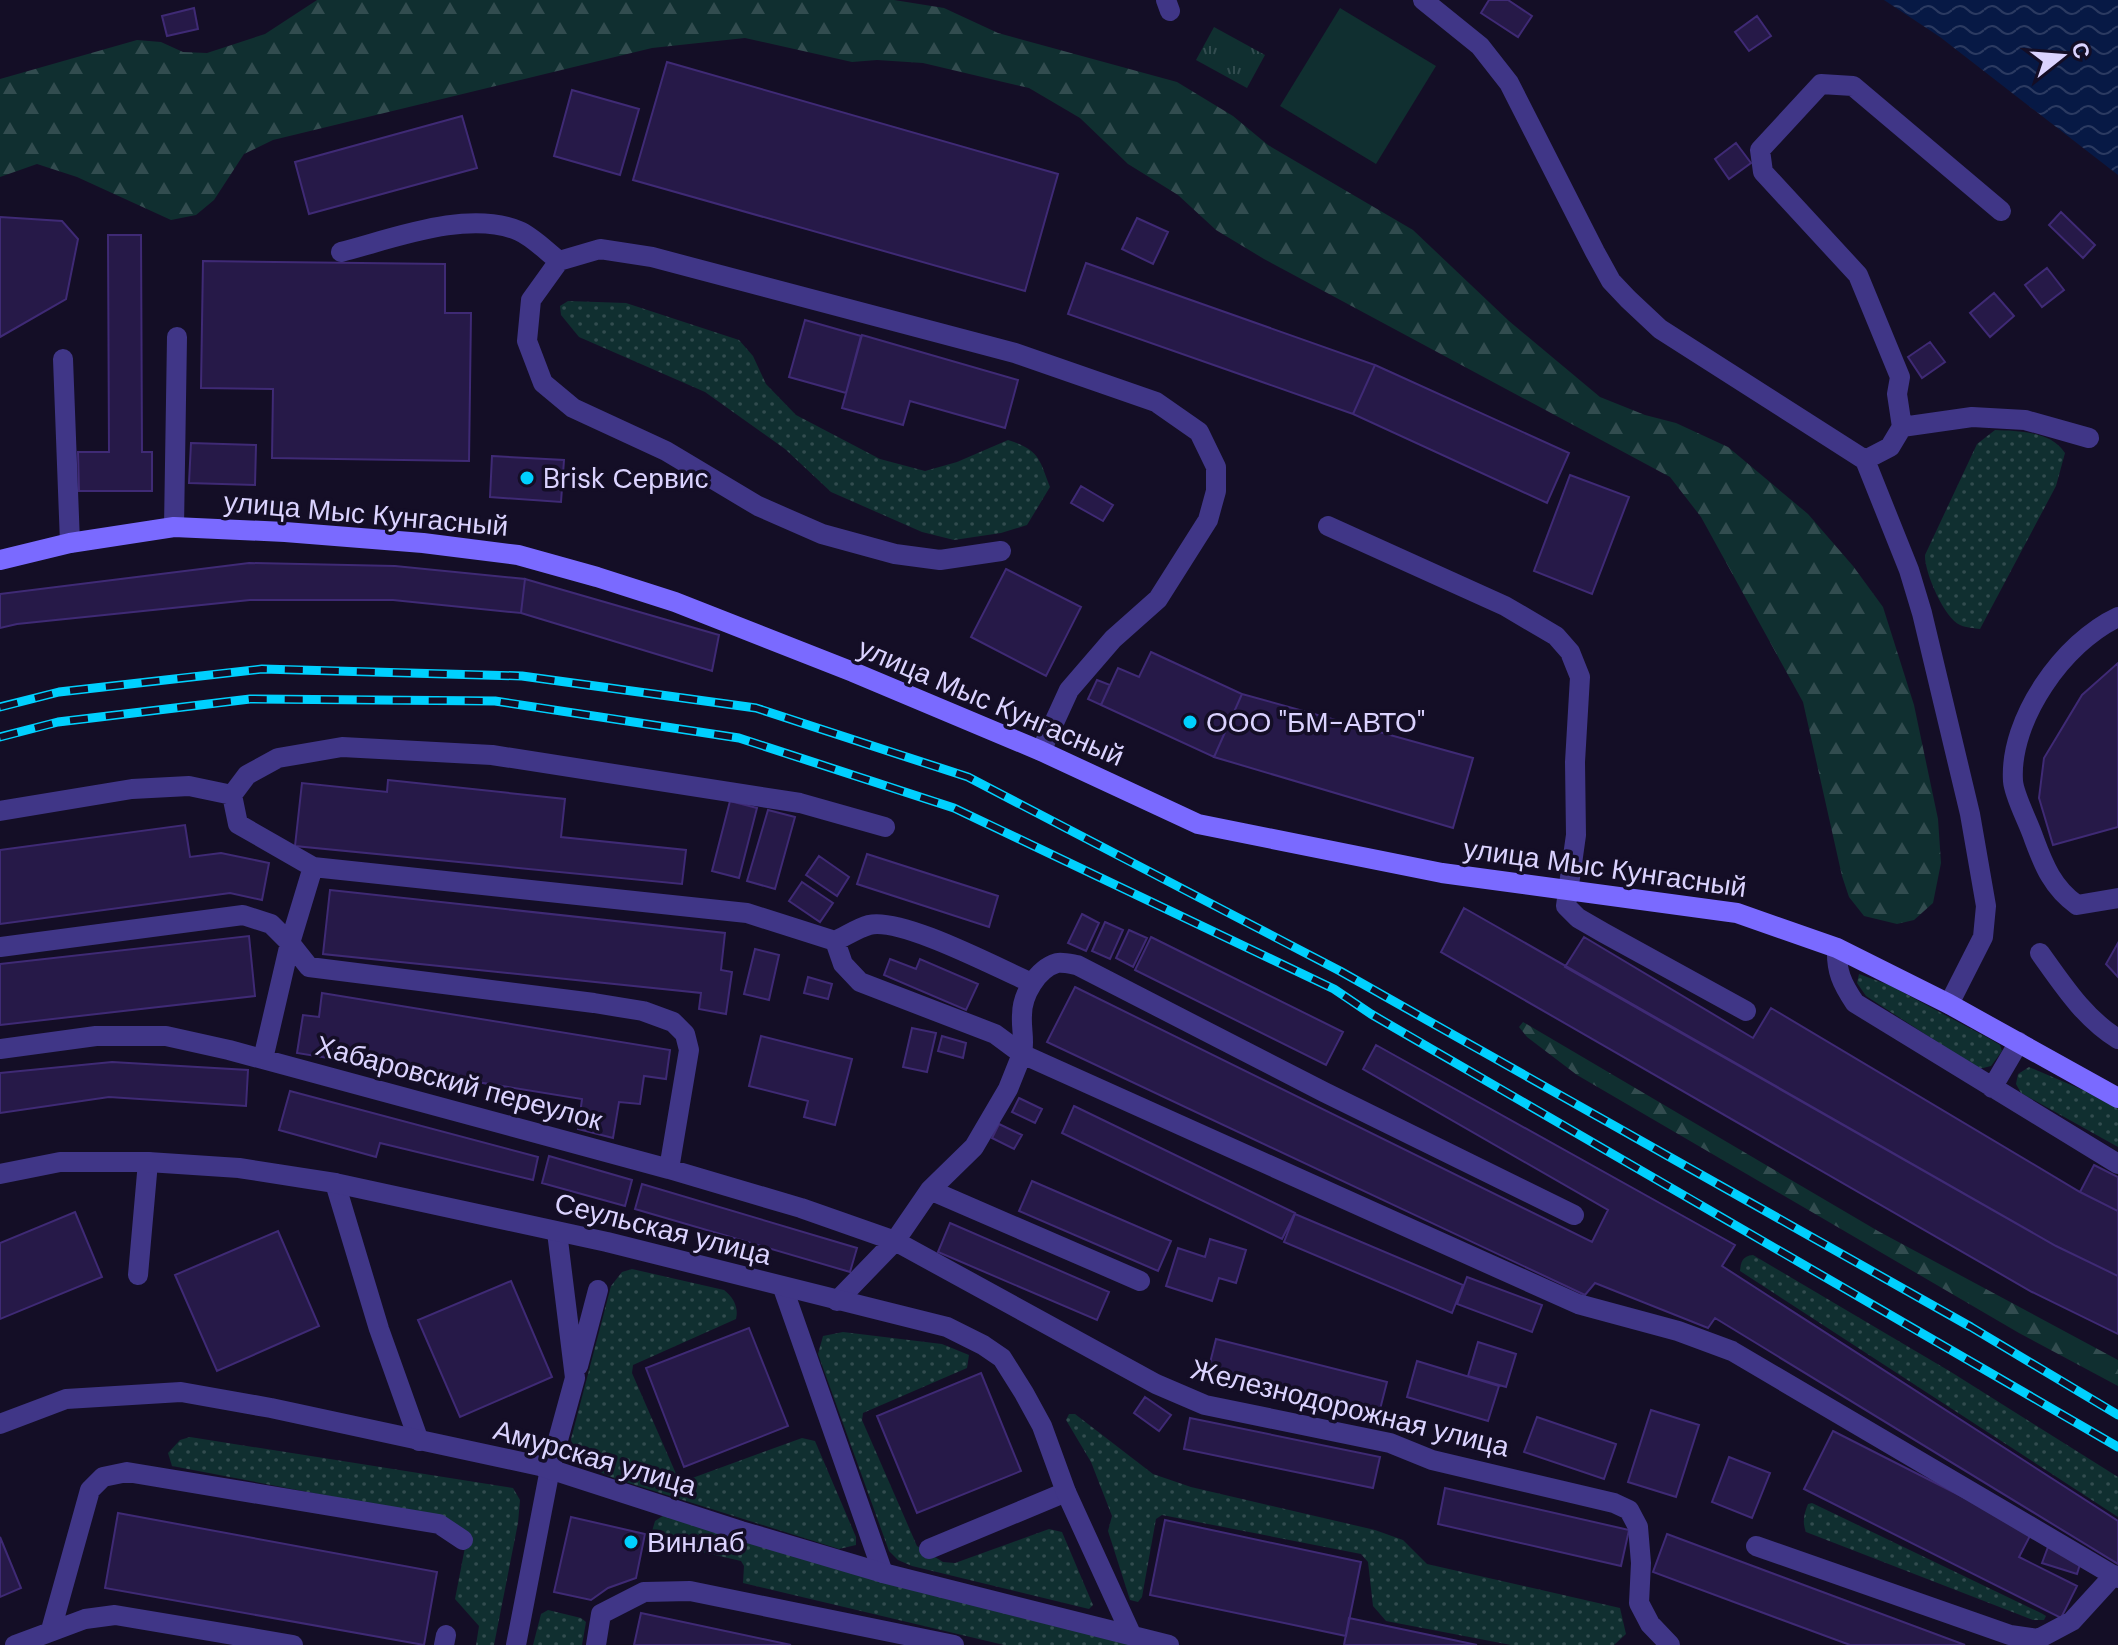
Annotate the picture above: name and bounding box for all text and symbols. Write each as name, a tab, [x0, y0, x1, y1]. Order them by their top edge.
north arrow	[2022, 16, 2102, 96]
text: С	[2064, 38, 2097, 62]
place label: Brisk Сервис	[543, 460, 708, 497]
marker: Brisk Сервис	[518, 469, 536, 487]
street label: улица Мыс Кунгасный	[222, 483, 510, 545]
street label: улица Мыс Кунгасный	[852, 629, 1130, 775]
place label: ООО "БМ-АВТО"	[1206, 704, 1425, 741]
marker: ООО "БМ-АВТО"	[1181, 713, 1199, 731]
street label: улица Мыс Кунгасный	[1461, 830, 1749, 906]
street label: Хабаровский переулок	[312, 1027, 607, 1139]
street label: Сеульская улица	[551, 1184, 775, 1274]
street label: Железнодорожная улица	[1187, 1351, 1513, 1466]
street label: Амурская улица	[489, 1411, 701, 1505]
place label: Винлаб	[647, 1524, 745, 1561]
marker: Винлаб	[622, 1533, 640, 1551]

